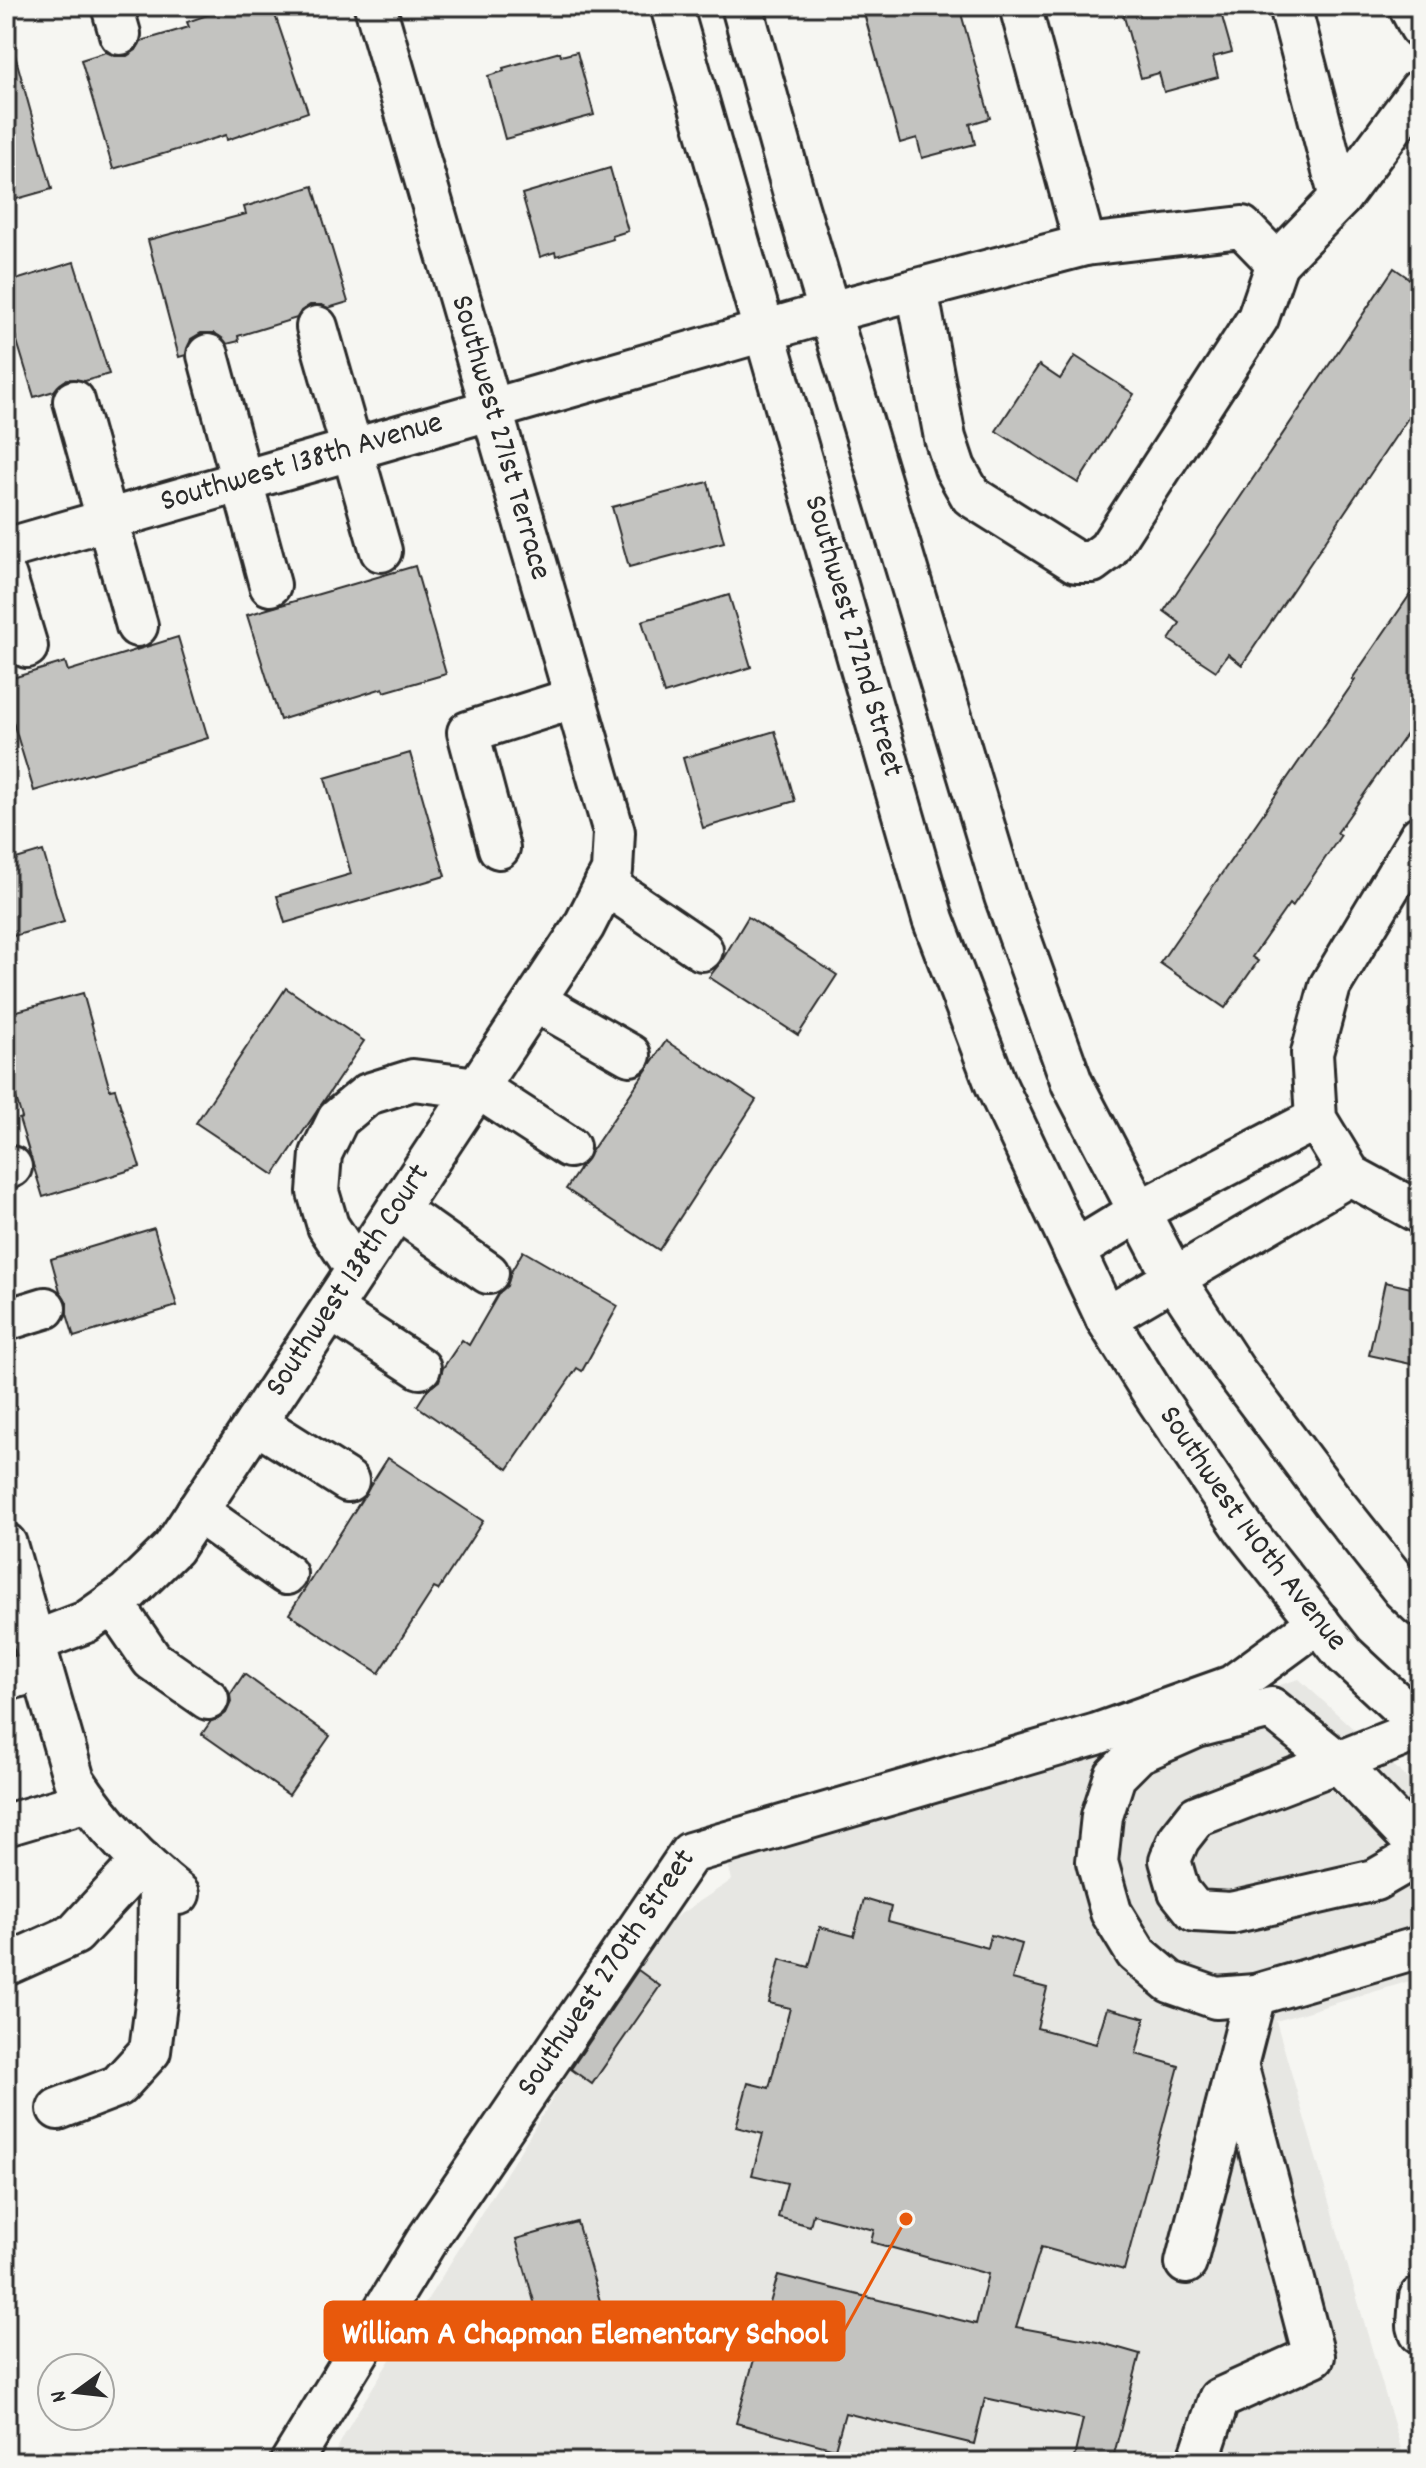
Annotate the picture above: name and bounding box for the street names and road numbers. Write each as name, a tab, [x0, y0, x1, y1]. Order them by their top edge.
street label: Southwest 271st Terrace	[436, 290, 562, 586]
street label: Southwest 138th Avenue	[156, 401, 448, 526]
street label: Southwest 272nd Street	[790, 490, 914, 783]
street label: Southwest 138th Court	[255, 1155, 443, 1407]
street label: Southwest 140th Avenue	[1145, 1398, 1357, 1662]
street label: Southwest 270th Street	[507, 1840, 709, 2107]

